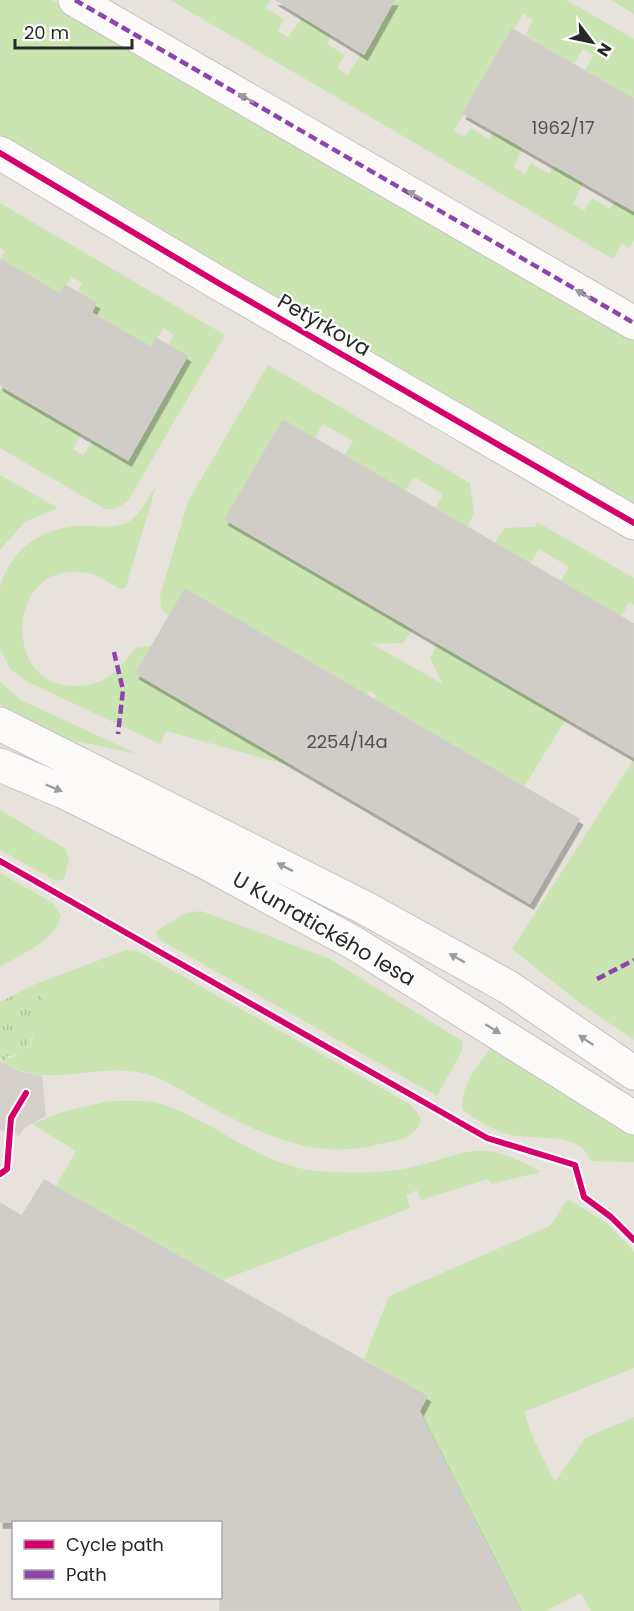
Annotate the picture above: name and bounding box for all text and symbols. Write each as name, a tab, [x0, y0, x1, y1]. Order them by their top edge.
scale bar	[15, 12, 132, 50]
north arrow	[562, 12, 622, 72]
text: 20 m	[24, 20, 69, 45]
text: N	[591, 38, 617, 61]
one-way arrow	[237, 93, 254, 103]
house number: 1962/17	[531, 115, 595, 140]
one-way arrow	[407, 190, 423, 201]
street label: Petýrkova	[273, 286, 376, 363]
one-way arrow	[575, 289, 592, 299]
house number: 2254/14a	[306, 729, 388, 754]
one-way arrow	[45, 784, 63, 793]
one-way arrow	[276, 862, 293, 871]
street label: U Kunratického lesa	[228, 864, 421, 993]
one-way arrow	[448, 954, 465, 964]
one-way arrow	[485, 1023, 501, 1034]
one-way arrow	[578, 1034, 594, 1046]
legend	[12, 1521, 222, 1599]
text: Cycle path	[66, 1532, 164, 1557]
text: Path	[66, 1562, 107, 1587]

